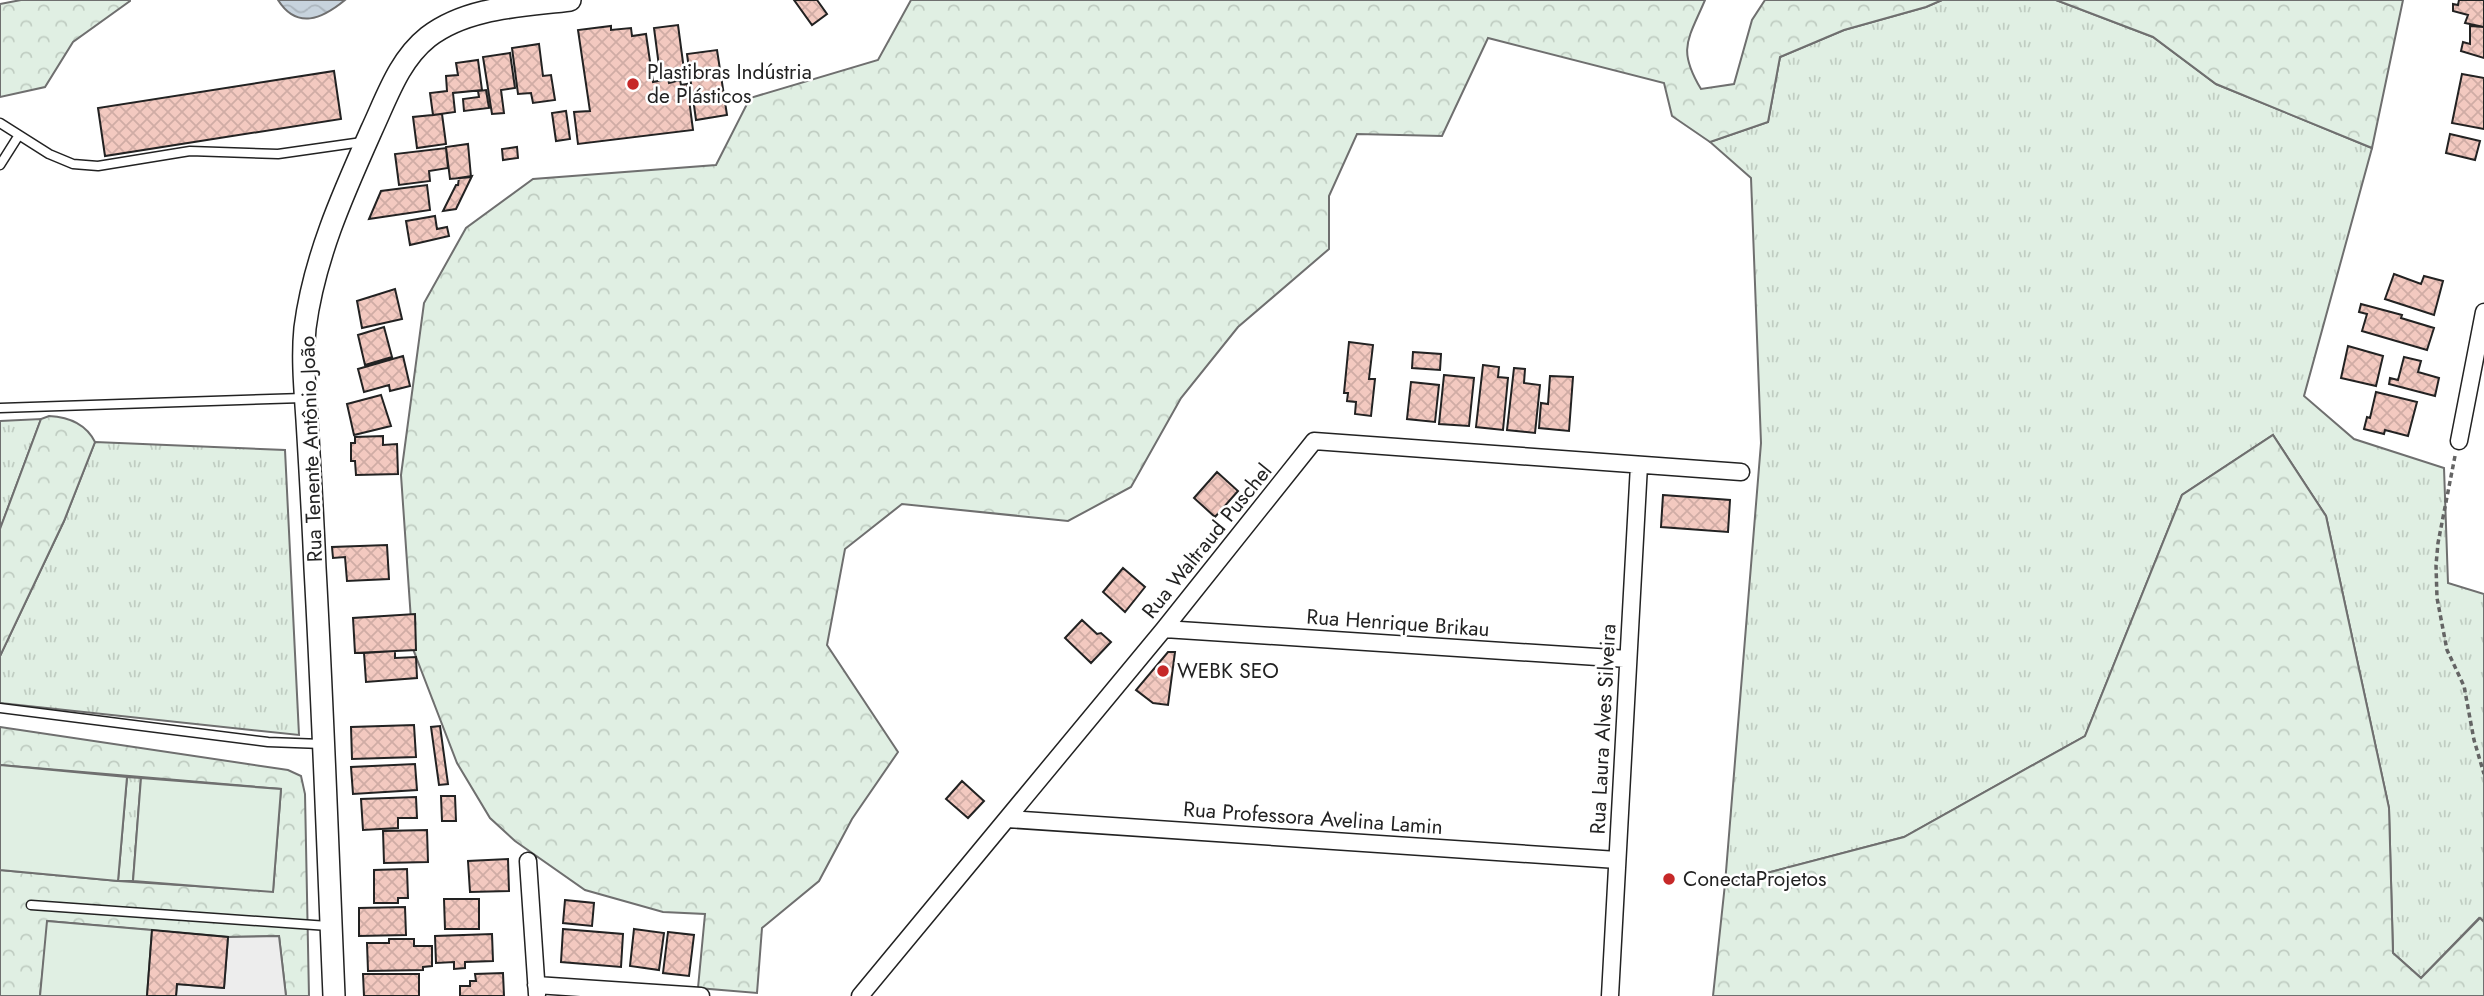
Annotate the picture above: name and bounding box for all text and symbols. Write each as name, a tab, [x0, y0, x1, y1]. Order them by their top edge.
place label: Plastibras Indústria de Plásticos	[647, 57, 812, 111]
marker: Plastibras Indústria de Plásticos	[625, 76, 641, 92]
street label: Rua Tenente Antônio João	[292, 335, 330, 563]
street label: Rua Waltraud Puschel	[1135, 457, 1279, 625]
street label: Rua Henrique Brikau	[1305, 602, 1491, 644]
street label: Rua Laura Alves Silveira	[1583, 623, 1623, 835]
place label: WEBK SEO	[1177, 656, 1279, 686]
marker: WEBK SEO	[1155, 663, 1171, 679]
street label: Rua Professora Avelina Lamin	[1182, 794, 1444, 842]
place label: ConectaProjetos	[1683, 864, 1826, 894]
marker: ConectaProjetos	[1661, 871, 1677, 887]

